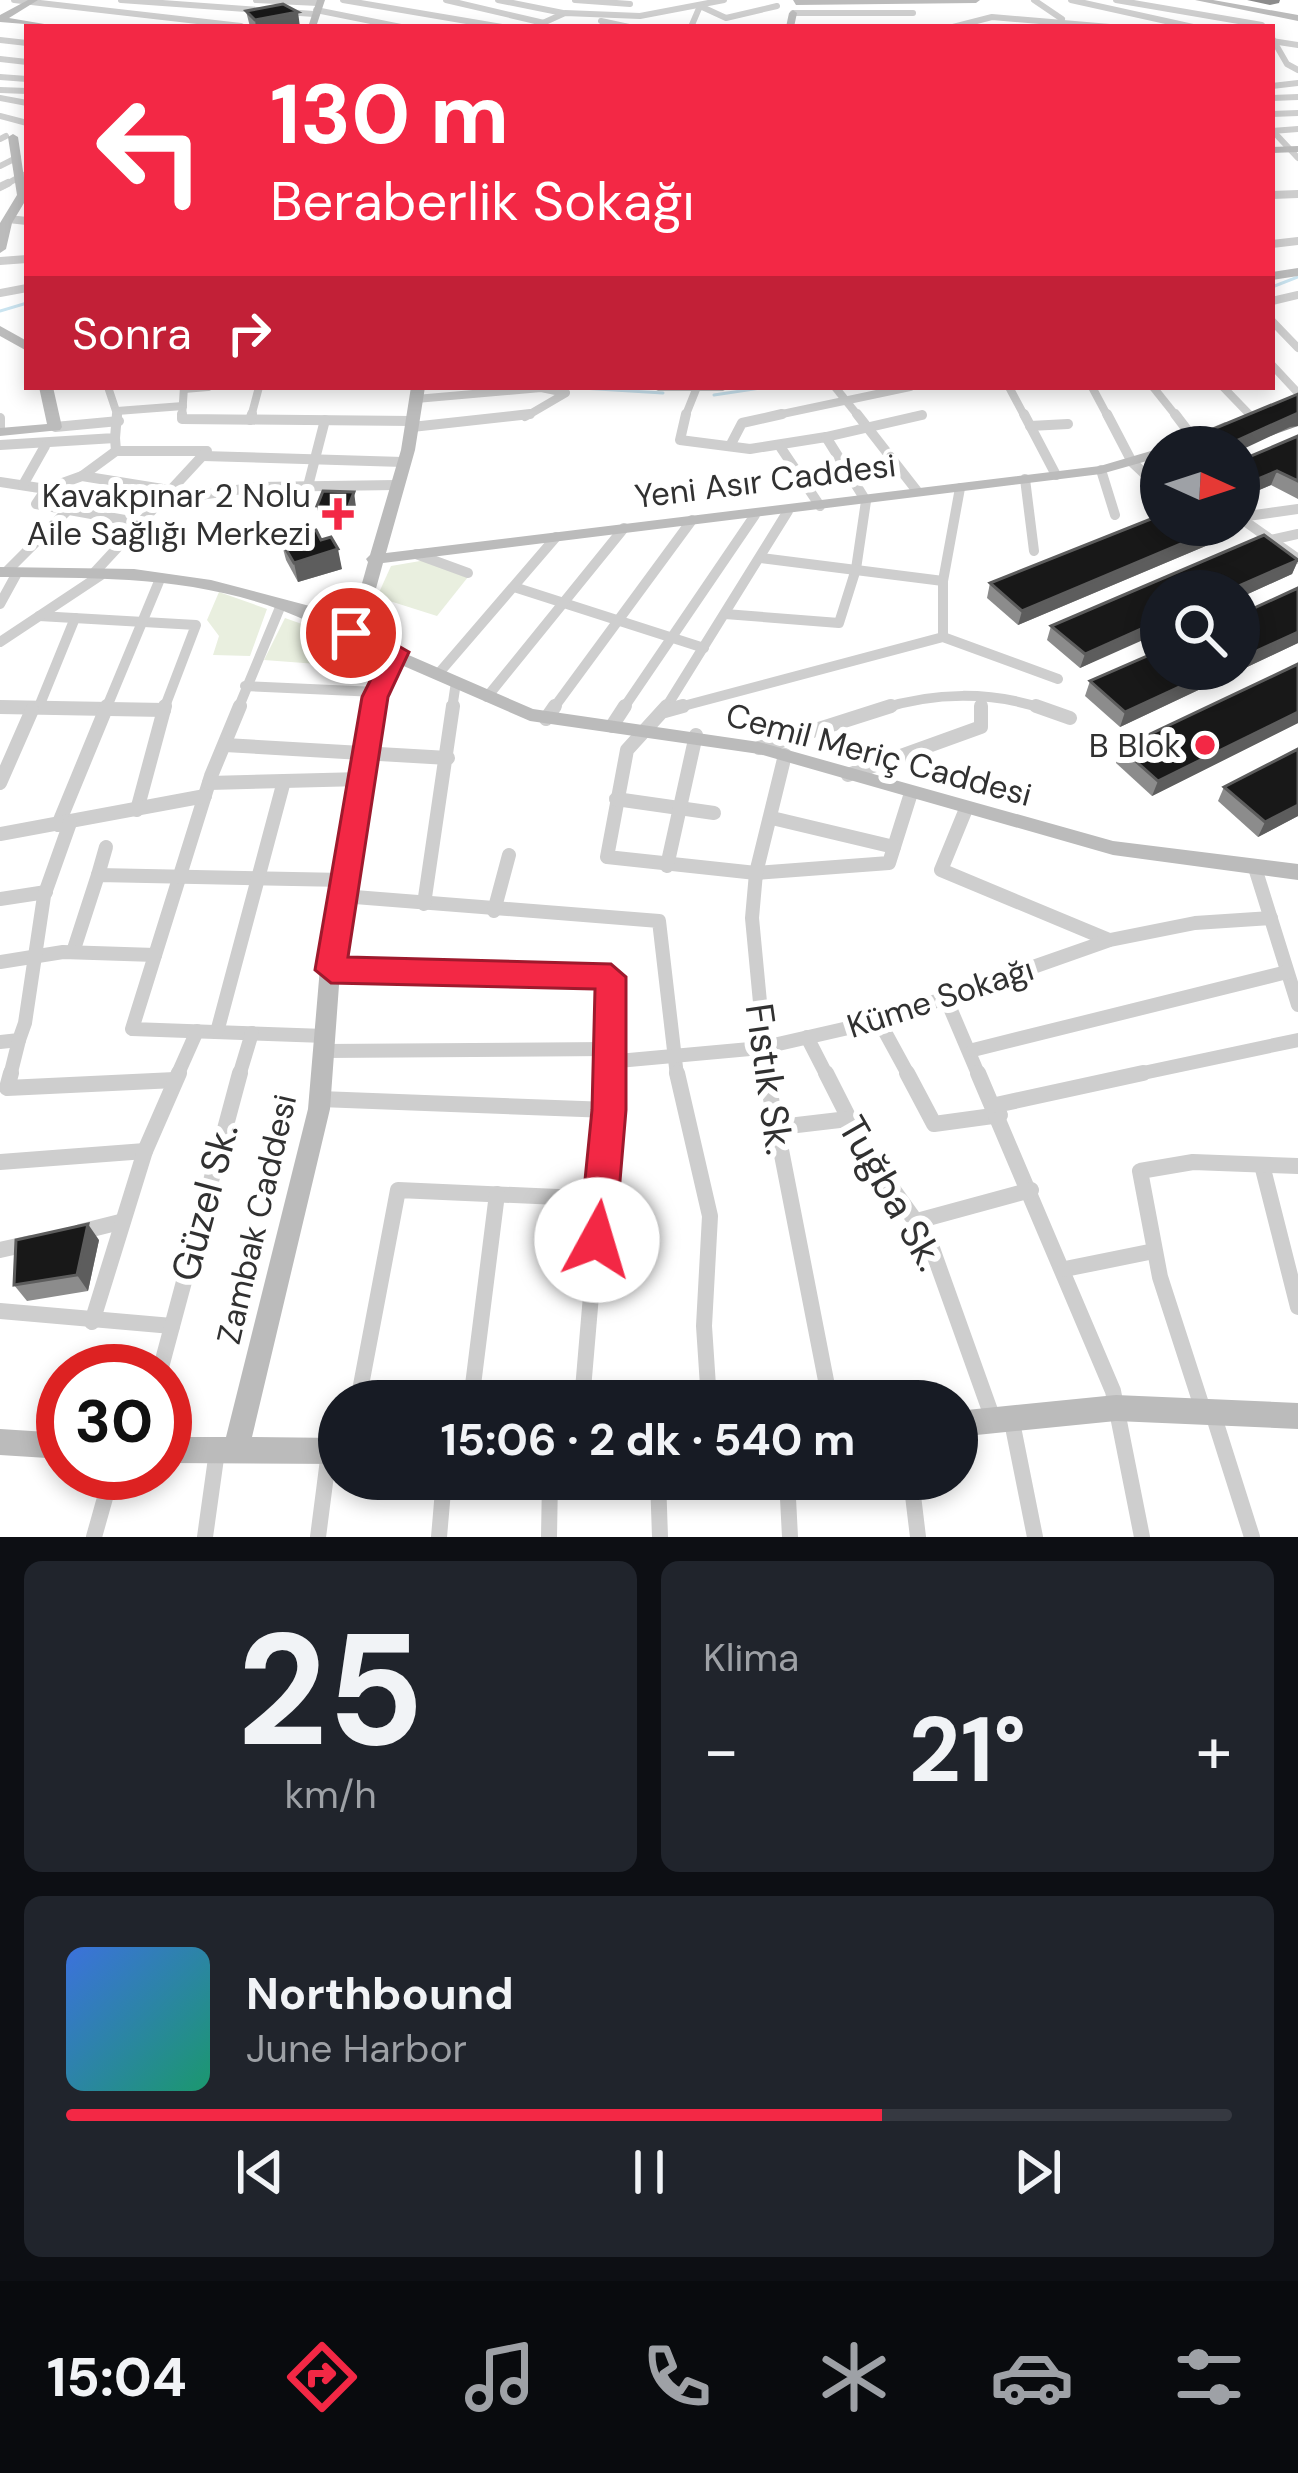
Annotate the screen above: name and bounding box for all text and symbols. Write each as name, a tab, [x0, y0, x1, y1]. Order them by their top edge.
text: 130 m	[270, 60, 509, 169]
icon: left	[72, 72, 228, 228]
text: Beraberlik Sokağı	[270, 166, 695, 237]
icon: right	[216, 300, 282, 366]
text: Sonra	[72, 304, 192, 363]
north arrow	[1140, 426, 1260, 546]
map controls	[1140, 426, 1260, 690]
street label: Yeni Asır Caddesi	[632, 443, 898, 518]
place label: Kavakpınar 2 Nolu Aile Sağlığı Merkezi	[27, 474, 311, 555]
marker: Kavakpınar 2 Nolu Aile Sağlığı Merkezi	[322, 498, 354, 530]
button: search	[1140, 570, 1260, 690]
pin	[300, 582, 402, 684]
icon: arrive	[318, 600, 384, 666]
street label: Cemil Meriç Caddesi	[721, 693, 1036, 816]
place label: B Blok	[1089, 724, 1181, 767]
marker: B Blok	[1192, 732, 1218, 758]
street label: Küme Sokağı	[842, 947, 1039, 1048]
street label: Fıstık Sk.	[734, 1000, 805, 1158]
street label: Zambak Caddesi	[207, 1090, 306, 1348]
street label: Tuğba Sk.	[827, 1107, 956, 1280]
street label: Güzel Sk.	[159, 1118, 250, 1286]
position arrow	[534, 1177, 660, 1303]
speed limit sign: 30	[36, 1344, 192, 1500]
text: 15:06 · 2 dk · 540 m	[441, 1410, 855, 1469]
text: 25	[237, 1589, 424, 1792]
text: Klima	[703, 1632, 799, 1683]
text: 21°	[909, 1692, 1026, 1809]
text: −	[703, 1708, 739, 1793]
text: +	[1196, 1708, 1232, 1793]
text: km/h	[284, 1769, 377, 1820]
text: Northbound	[246, 1964, 514, 2023]
text: June Harbor	[246, 2023, 467, 2074]
icon: previous	[227, 2139, 293, 2205]
icon: pause	[616, 2139, 682, 2205]
icon: next	[1005, 2139, 1071, 2205]
icon: directions	[280, 2335, 364, 2419]
icon: music	[458, 2335, 542, 2419]
icon: phone	[635, 2335, 719, 2419]
icon: climate	[812, 2335, 896, 2419]
icon: car	[990, 2335, 1074, 2419]
icon: filters	[1167, 2335, 1251, 2419]
text: 15:04	[47, 2342, 187, 2413]

